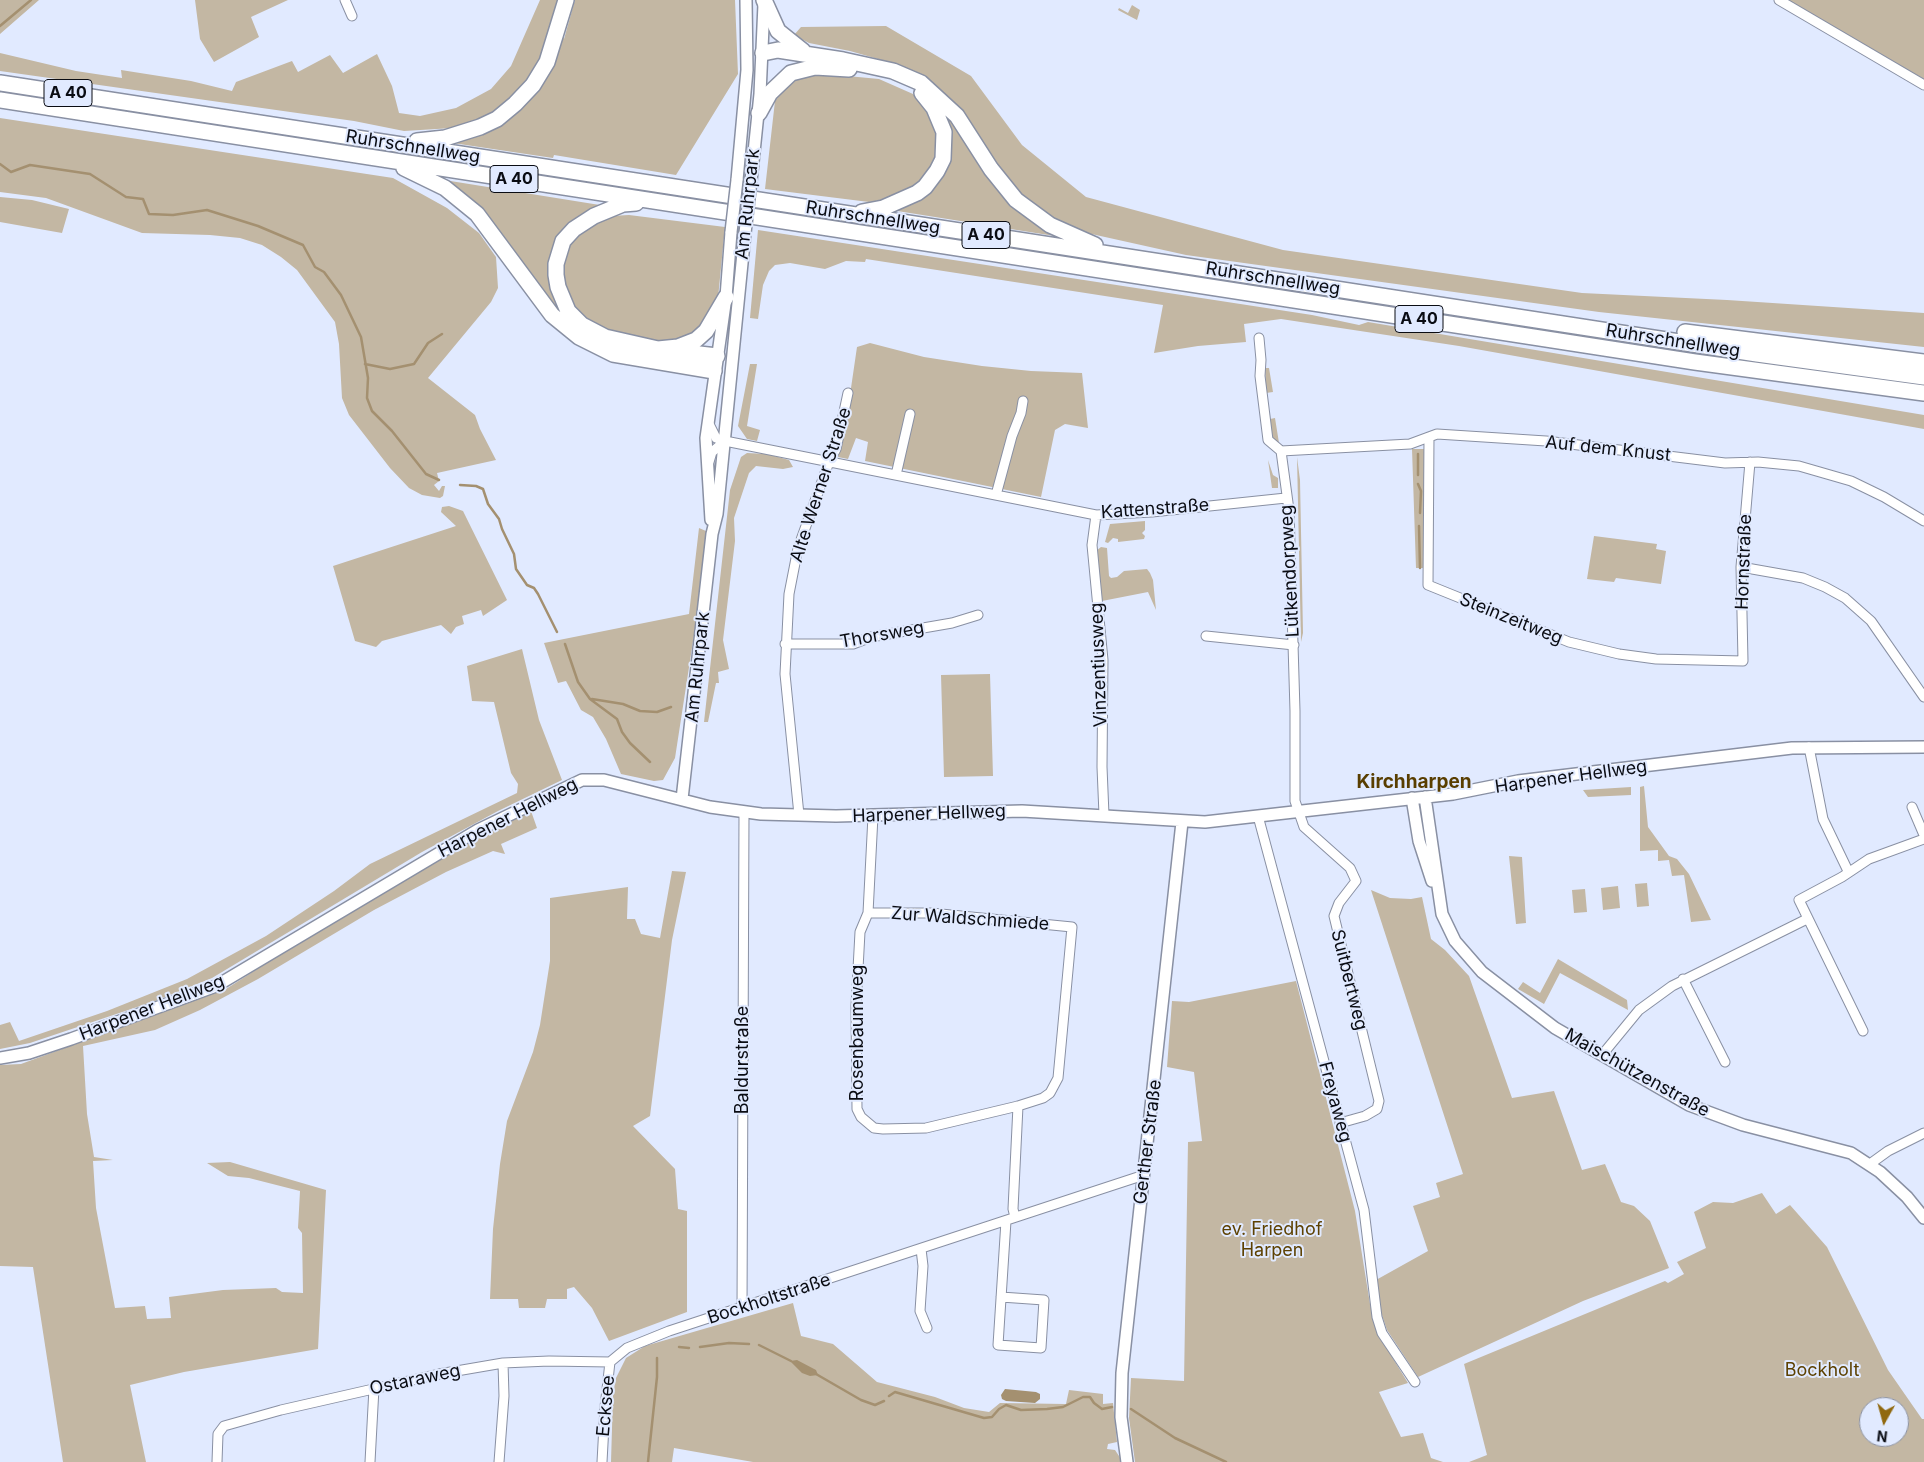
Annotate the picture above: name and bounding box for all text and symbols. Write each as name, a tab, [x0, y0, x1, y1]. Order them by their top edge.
road number: A 40	[44, 80, 92, 106]
street label: Ruhrschnellweg	[344, 126, 482, 168]
street label: Am Ruhrpark	[731, 147, 765, 261]
road number: A 40	[490, 165, 538, 192]
street label: Ruhrschnellweg	[804, 197, 942, 239]
road number: A 40	[962, 222, 1010, 248]
street label: Ruhrschnellweg	[1204, 258, 1342, 300]
road number: A 40	[1395, 306, 1443, 332]
street label: Ruhrschnellweg	[1604, 320, 1742, 362]
street label: Alte Werner Straße	[786, 405, 856, 565]
street label: Auf dem Knust	[1544, 432, 1672, 466]
street label: Kattenstraße	[1100, 494, 1210, 524]
street label: Lütkendorpweg	[1276, 504, 1304, 638]
street label: Hornstraße	[1732, 514, 1756, 610]
street label: Steinzeitweg	[1456, 589, 1566, 649]
street label: Vinzentiusweg	[1086, 602, 1112, 728]
street label: Am Ruhrpark	[681, 610, 715, 724]
street label: Thorsweg	[838, 617, 926, 653]
street label: Harpener Hellweg	[1493, 756, 1649, 798]
district label: Kirchharpen	[1356, 771, 1472, 793]
street label: Harpener Hellweg	[435, 774, 581, 862]
street label: Harpener Hellweg	[852, 801, 1006, 827]
street label: Zur Waldschmiede	[890, 903, 1050, 935]
street label: Suitbertweg	[1326, 927, 1372, 1033]
street label: Rosenbaumweg	[847, 965, 869, 1101]
street label: Harpener Hellweg	[76, 970, 228, 1046]
street label: Baldurstraße	[732, 1006, 754, 1114]
street label: Maischützenstraße	[1561, 1024, 1713, 1122]
street label: Freyaweg	[1314, 1059, 1356, 1145]
street label: Gerther Straße	[1130, 1078, 1166, 1206]
park label: ev. Friedhof Harpen	[1222, 1219, 1322, 1262]
street label: Bockholtstraße	[705, 1269, 833, 1329]
street label: Ostaraweg	[368, 1360, 462, 1400]
park label: Bockholt	[1785, 1360, 1859, 1382]
street label: Ecksee	[593, 1374, 619, 1438]
north arrow	[1859, 1397, 1909, 1447]
text: N	[1876, 1427, 1889, 1445]

